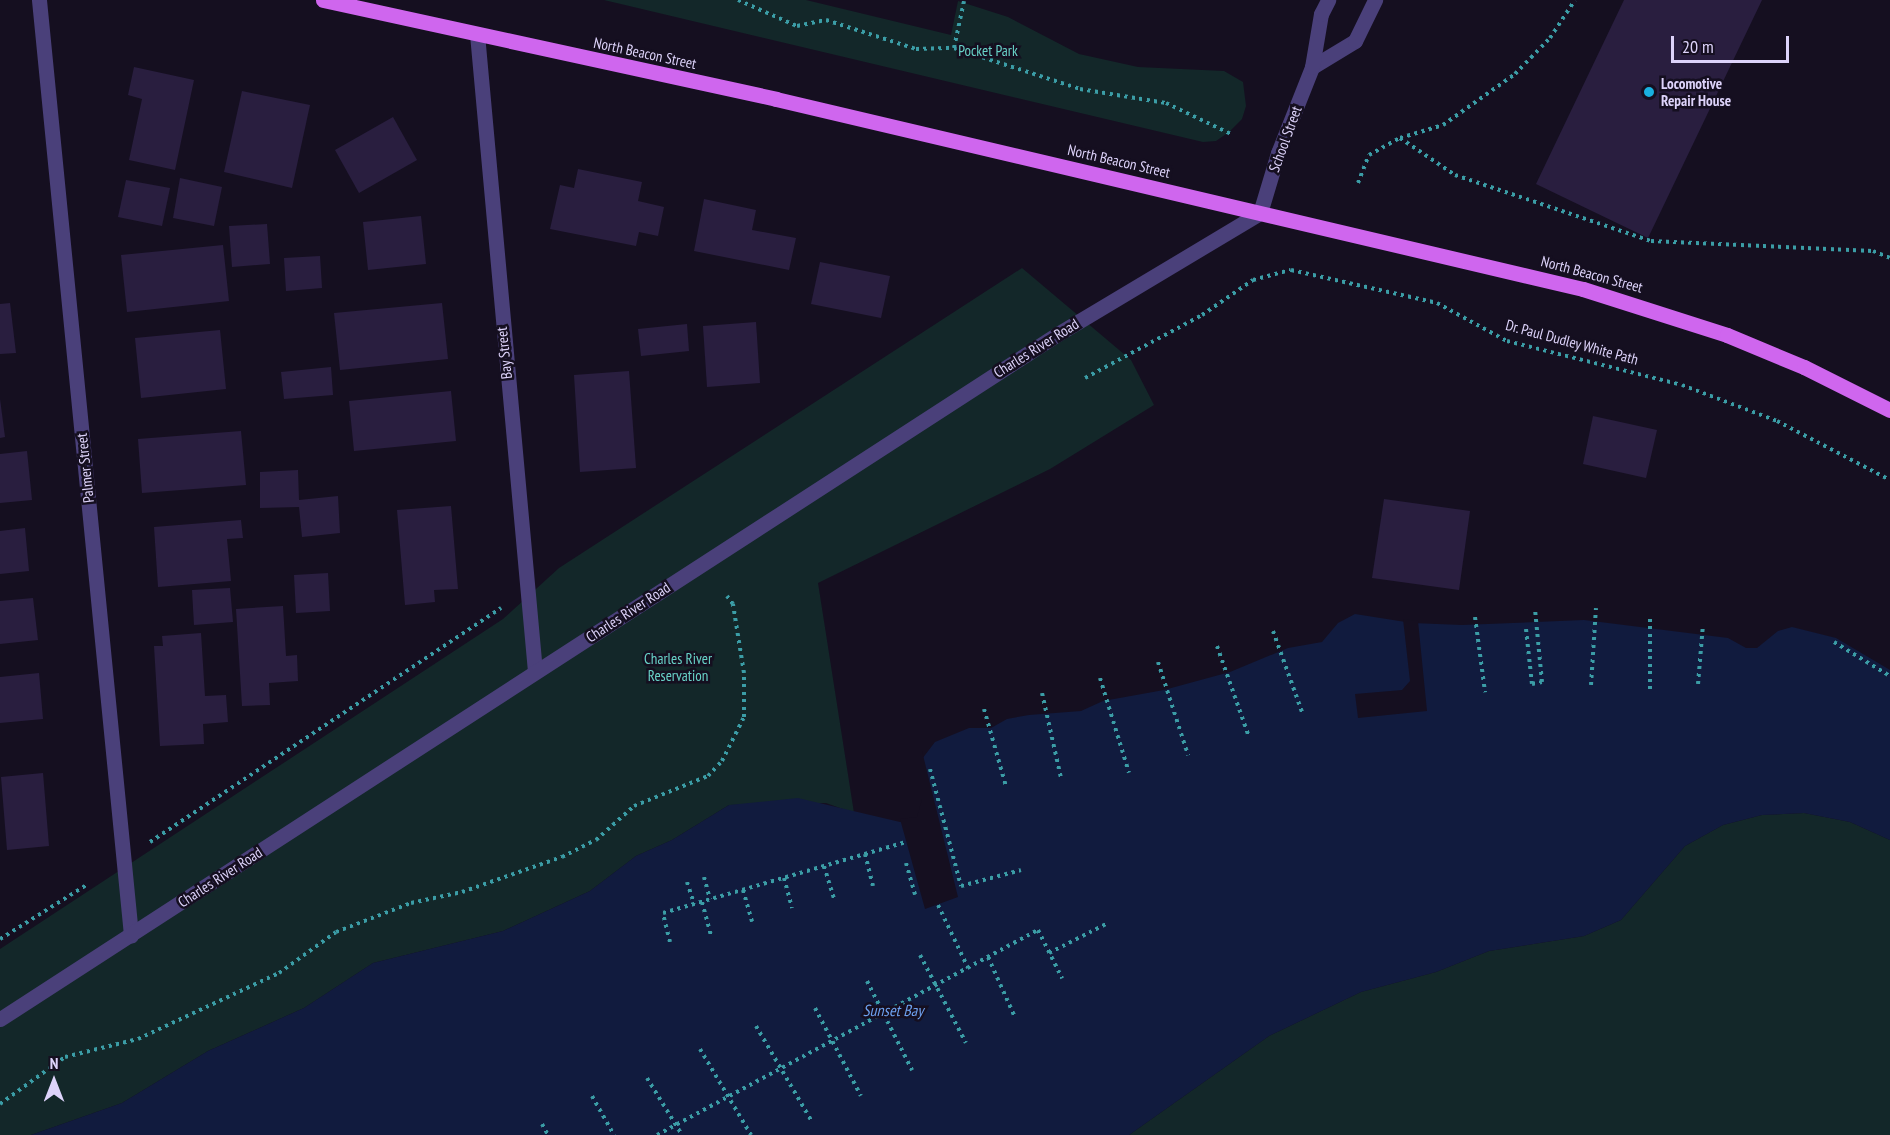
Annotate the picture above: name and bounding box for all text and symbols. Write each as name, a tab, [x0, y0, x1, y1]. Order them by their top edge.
scale bar	[1674, 24, 1792, 62]
street label: North Beacon Street	[592, 33, 698, 73]
text: 20 m	[1682, 35, 1714, 58]
park label: Pocket Park	[958, 42, 1018, 60]
place label: Locomotive Repair House	[1661, 74, 1731, 109]
marker: Locomotive Repair House	[1642, 85, 1656, 99]
street label: School Street	[1265, 103, 1305, 175]
street label: North Beacon Street	[1066, 140, 1172, 182]
street label: North Beacon Street	[1539, 252, 1645, 296]
street label: Charles River Road	[990, 315, 1082, 381]
street label: Dr. Paul Dudley White Path	[1503, 315, 1641, 369]
street label: Bay Street	[492, 326, 516, 380]
street label: Palmer Street	[72, 432, 98, 504]
street label: Charles River Road	[582, 578, 674, 646]
park label: Charles River Reservation	[644, 649, 712, 684]
street label: Charles River Road	[174, 843, 266, 911]
water label: Sunset Bay	[863, 1000, 923, 1020]
north arrow	[24, 1051, 84, 1111]
text: N	[50, 1053, 58, 1073]

